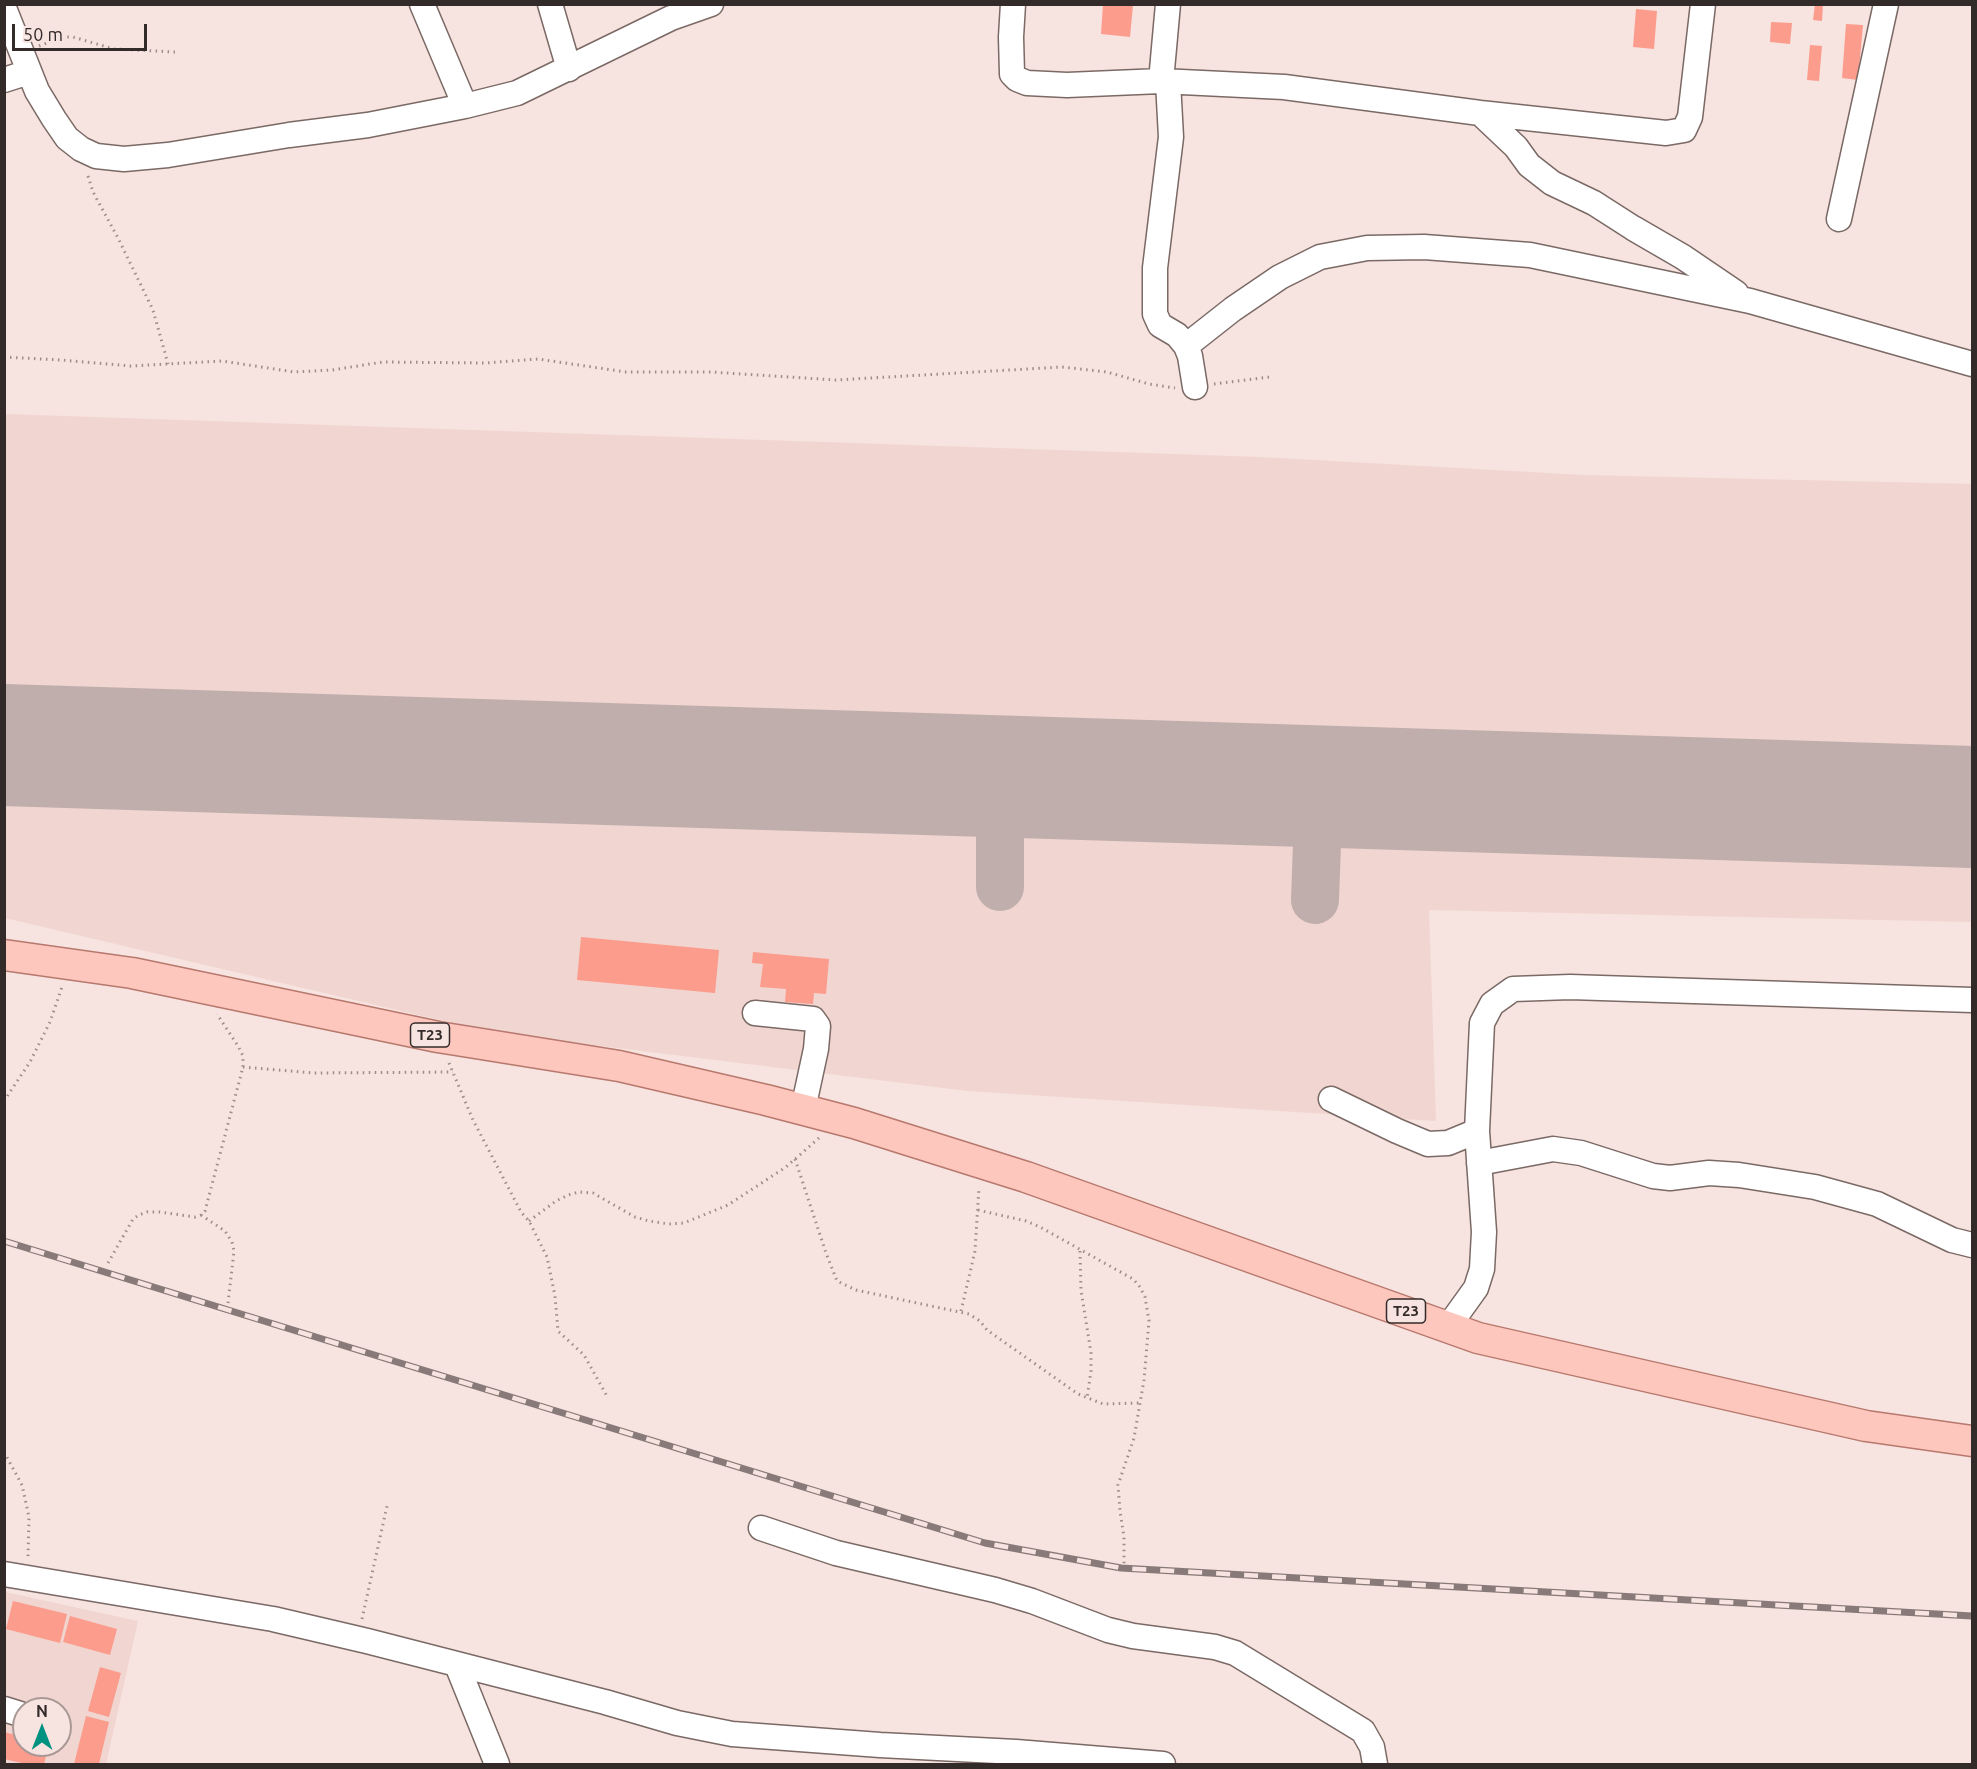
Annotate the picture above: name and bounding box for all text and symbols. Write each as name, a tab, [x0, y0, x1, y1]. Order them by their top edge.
scale bar	[15, 12, 150, 50]
text: 50 m	[23, 24, 63, 44]
road number: T23	[410, 1023, 450, 1047]
road number: T23	[1386, 1299, 1426, 1323]
north arrow	[12, 1697, 72, 1757]
text: N	[36, 1702, 48, 1720]

